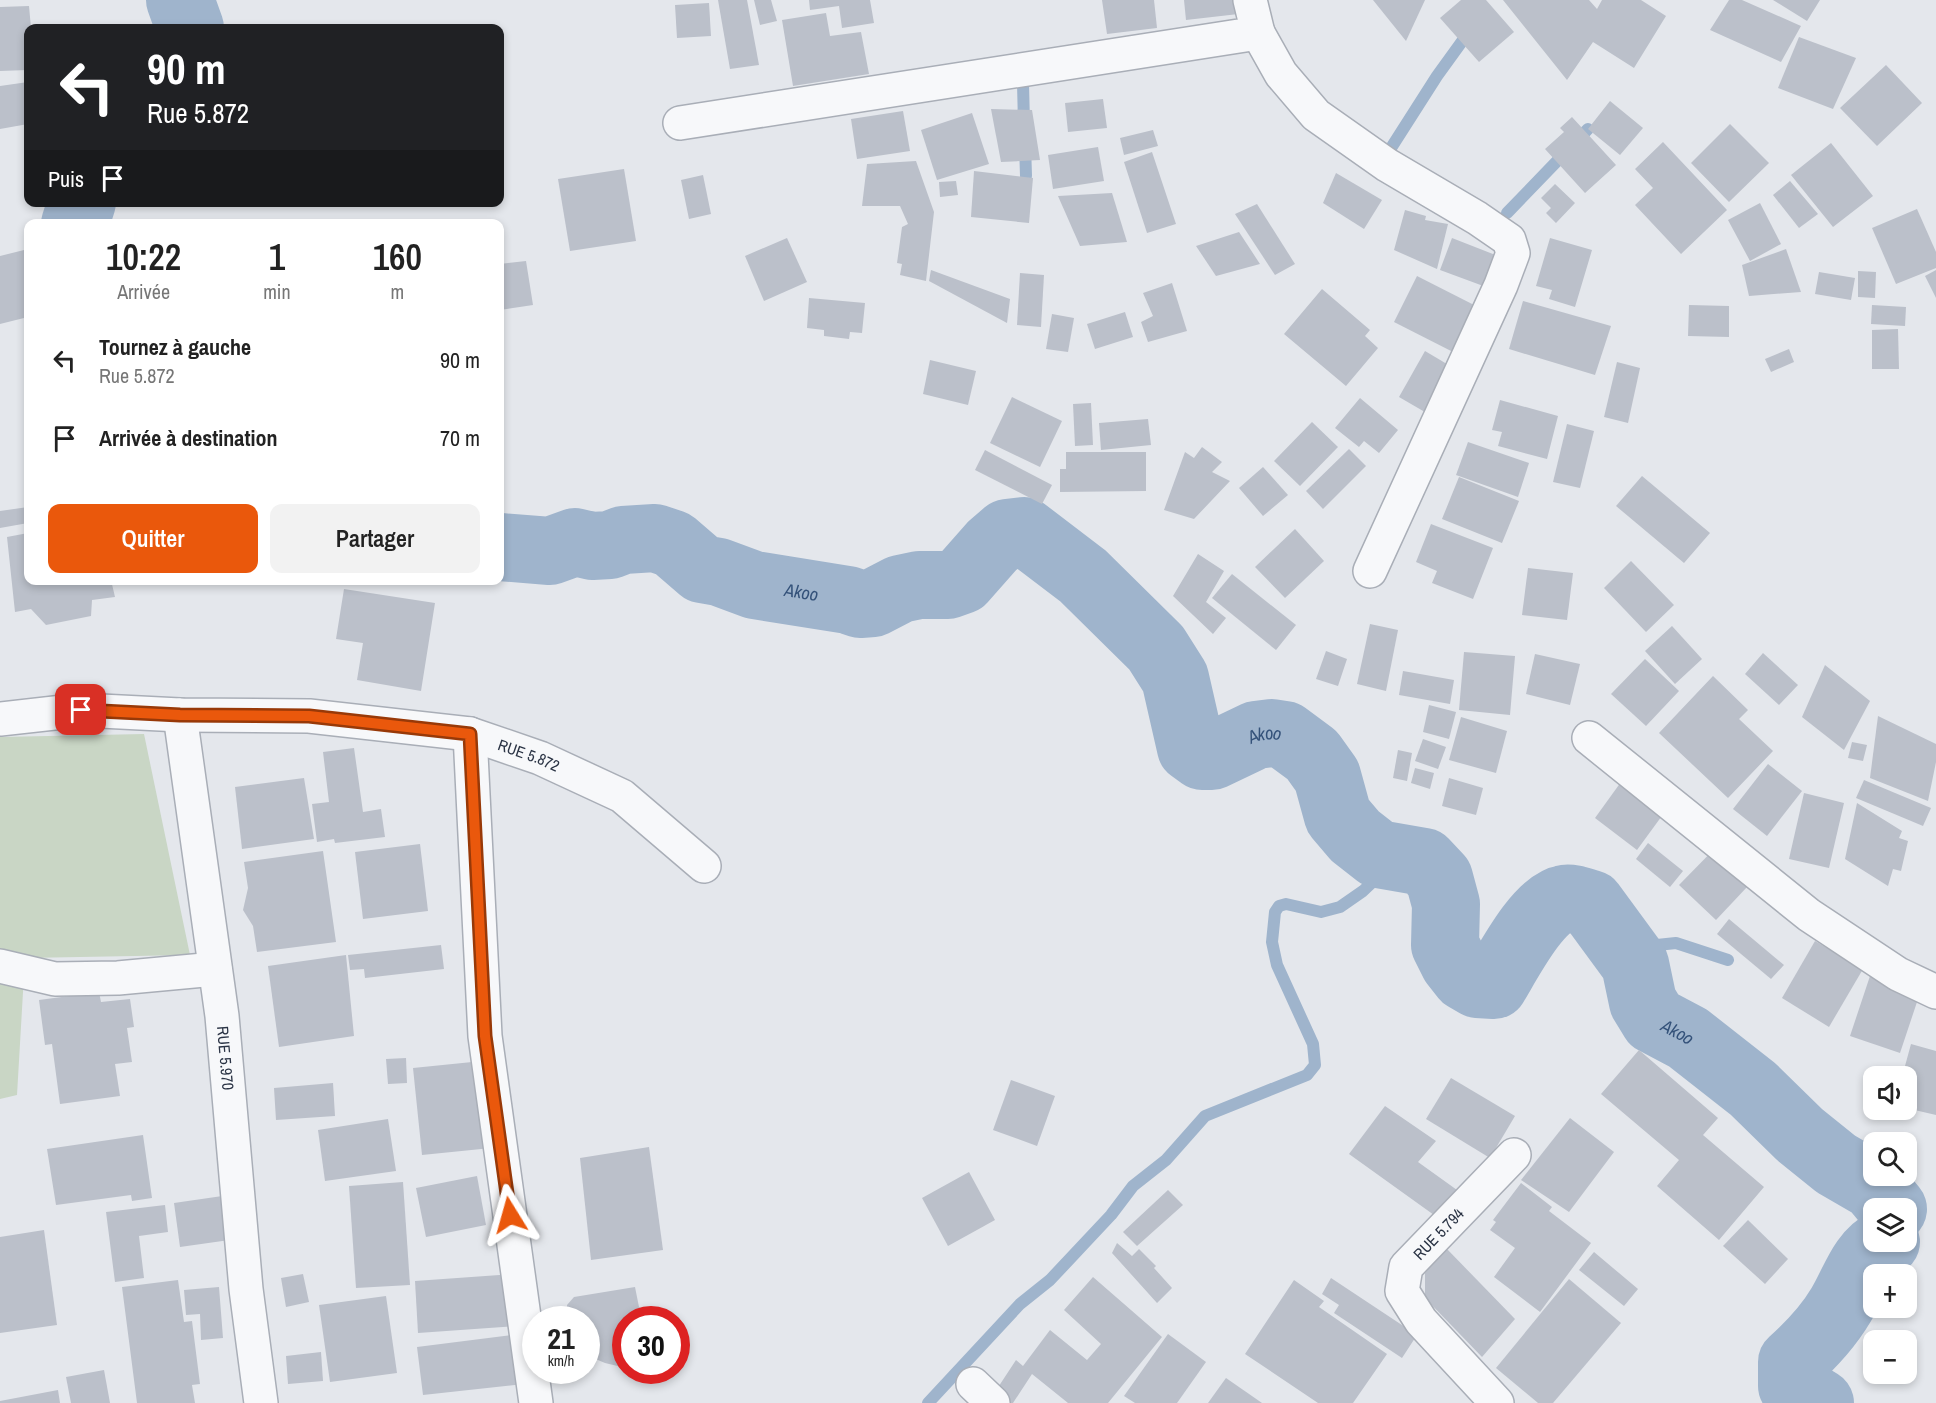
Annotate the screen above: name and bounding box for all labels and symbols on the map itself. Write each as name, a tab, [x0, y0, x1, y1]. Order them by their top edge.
water label: Akoo	[782, 577, 820, 607]
pin	[55, 684, 106, 735]
water label: Akoo	[1242, 720, 1283, 750]
street label: RUE 5.872	[495, 733, 563, 777]
water label: Akoo	[1656, 1013, 1700, 1050]
street label: RUE 5.970	[212, 1025, 239, 1091]
position arrow	[478, 1183, 542, 1247]
street label: RUE 5.794	[1408, 1203, 1468, 1264]
speed limit sign: 30	[612, 1306, 690, 1384]

